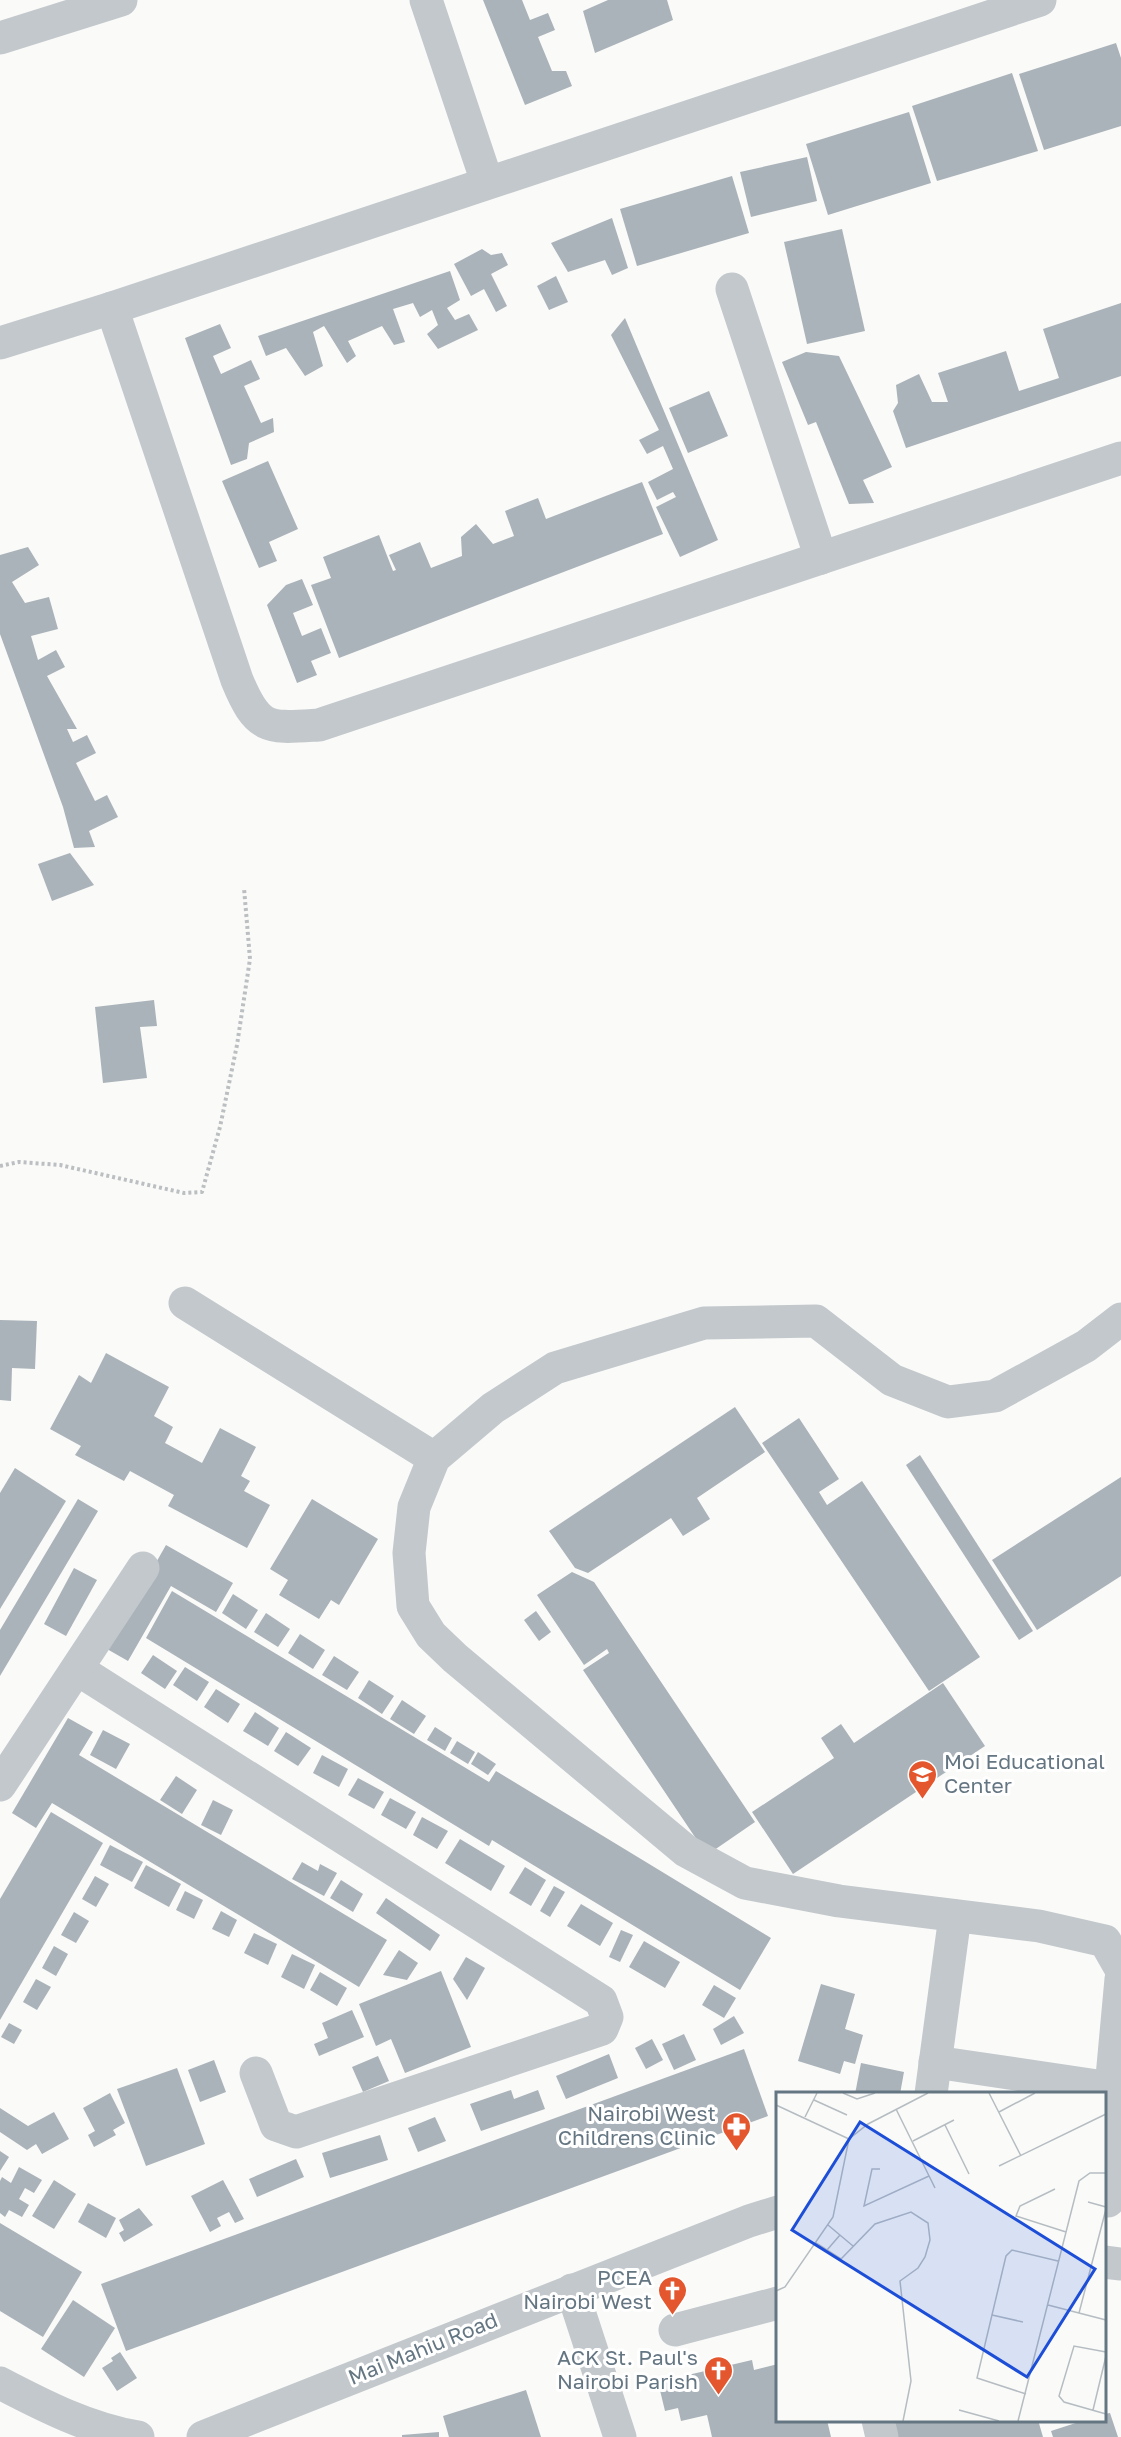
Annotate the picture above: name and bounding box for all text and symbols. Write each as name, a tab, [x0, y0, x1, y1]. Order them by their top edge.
place label: Moi Educational Center	[944, 1748, 1105, 1798]
school or university icon: Moi Educational Center	[907, 1758, 939, 1800]
inset map	[776, 2092, 1106, 2422]
place label: Nairobi West Childrens Clinic	[558, 2100, 716, 2150]
pharmacy icon: Nairobi West Childrens Clinic	[721, 2110, 753, 2152]
place label: PCEA Nairobi West	[523, 2264, 652, 2314]
church icon: PCEA Nairobi West	[657, 2274, 689, 2316]
street label: Mai Mahiu Road	[344, 2306, 501, 2390]
place label: ACK St. Paul's Nairobi Parish	[557, 2344, 698, 2394]
church icon: ACK St. Paul's Nairobi Parish	[703, 2354, 735, 2396]

